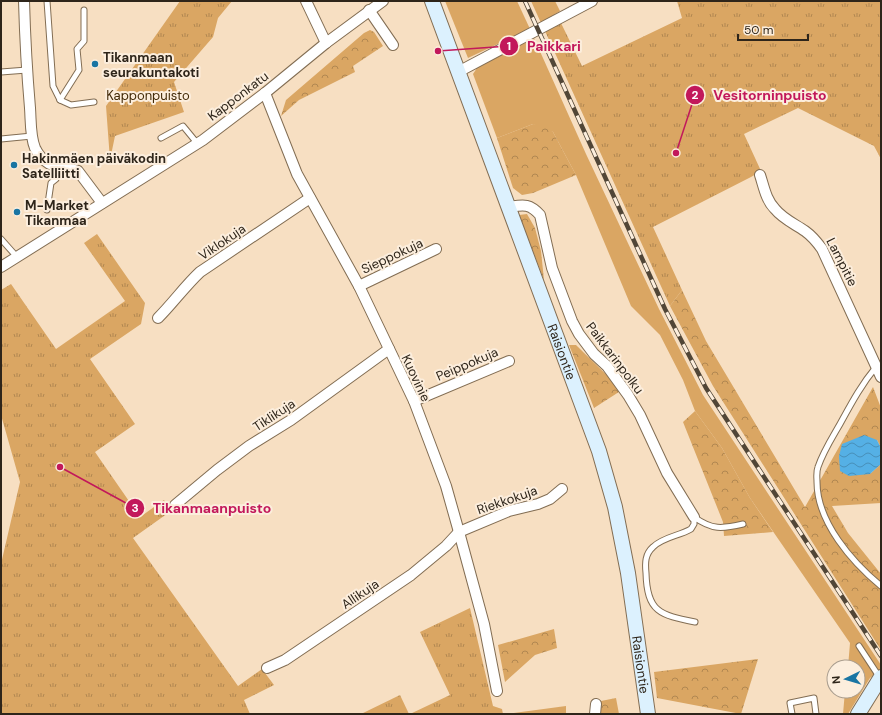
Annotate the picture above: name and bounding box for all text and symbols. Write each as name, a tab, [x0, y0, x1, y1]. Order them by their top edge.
scale bar	[738, 16, 808, 42]
text: 50 m	[744, 22, 773, 38]
callout: Paikkari	[499, 33, 589, 59]
text: Paikkari	[527, 37, 581, 55]
text: 1	[507, 38, 511, 54]
place label: Tikanmaan seurakuntakoti	[103, 49, 199, 81]
marker: Tikanmaan seurakuntakoti	[90, 59, 100, 69]
street label: Kapponkatu	[204, 68, 272, 124]
callout: Vesitorninpuisto	[685, 82, 834, 108]
text: Vesitorninpuisto	[713, 86, 827, 104]
park label: Kapponpuisto	[106, 87, 190, 104]
text: 2	[692, 87, 699, 103]
place label: Hakinmäen päiväkodin Satelliitti	[22, 150, 166, 182]
marker: Hakinmäen päiväkodin Satelliitti	[9, 160, 19, 170]
place label: M-Market Tikanmaa	[25, 197, 89, 229]
marker: M-Market Tikanmaa	[12, 207, 22, 217]
street label: Viklokuja	[195, 220, 249, 264]
street label: Sieppokuja	[358, 234, 426, 278]
street label: Lampitie	[823, 235, 861, 289]
street label: Paikkarinpolku	[582, 319, 648, 397]
street label: Raisiontie	[544, 321, 580, 382]
street label: Peippokuja	[433, 343, 501, 385]
street label: Kuovinie	[398, 352, 434, 404]
street label: Tiklikuja	[250, 395, 298, 435]
street label: Riekkokuja	[475, 482, 539, 518]
callout: Tikanmaanpuisto	[125, 495, 280, 521]
text: Tikanmaanpuisto	[153, 499, 271, 517]
text: 3	[131, 500, 139, 516]
street label: Allikuja	[338, 575, 382, 613]
street label: Raisiontie	[628, 635, 653, 695]
north arrow	[826, 659, 866, 699]
text: N	[829, 675, 843, 684]

